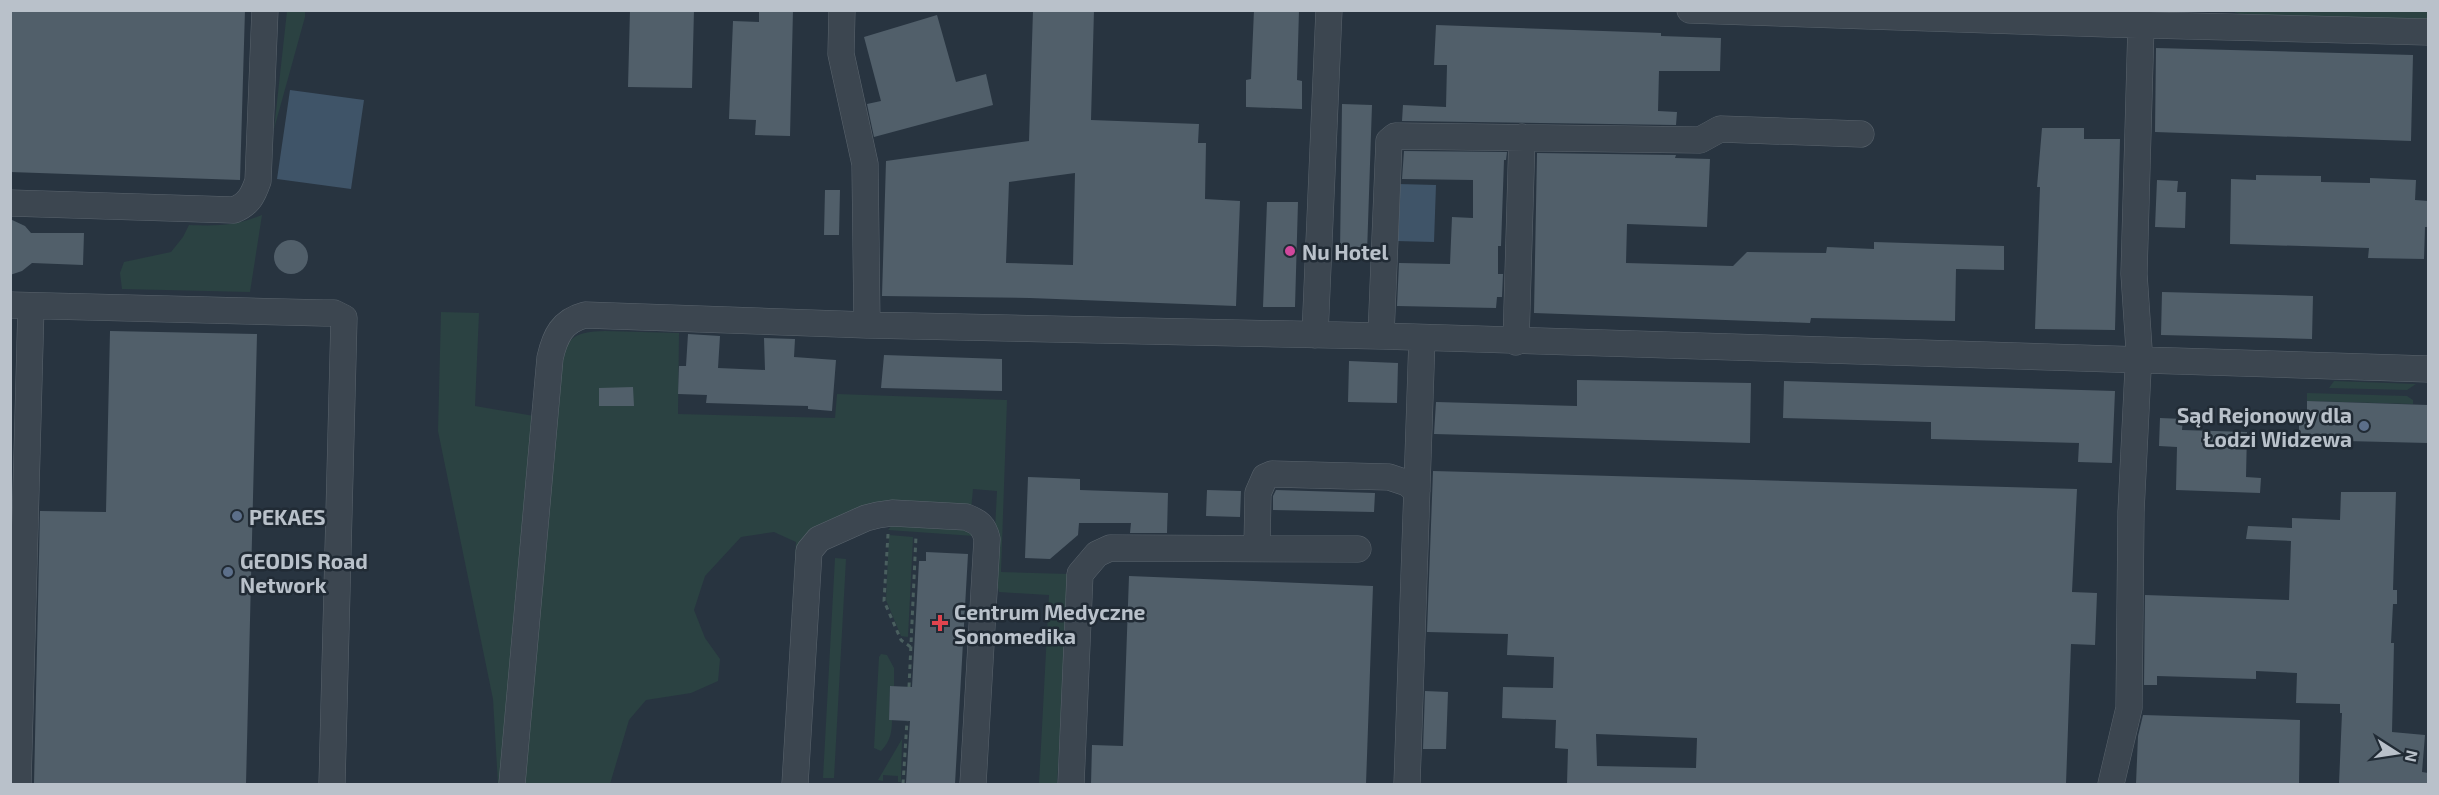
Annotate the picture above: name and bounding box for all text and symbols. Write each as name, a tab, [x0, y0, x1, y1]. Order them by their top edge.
place label: Nu Hotel	[1302, 239, 1388, 264]
marker: Nu Hotel	[1283, 244, 1297, 258]
place label: Sąd Rejonowy dla Łodzi Widzewa	[2177, 402, 2352, 451]
marker: Sąd Rejonowy dla Łodzi Widzewa	[2357, 419, 2371, 433]
place label: PEKAES	[249, 504, 326, 529]
marker: PEKAES	[230, 509, 244, 523]
place label: GEODIS Road Network	[240, 548, 368, 597]
marker: GEODIS Road Network	[221, 565, 235, 579]
place label: Centrum Medyczne Sonomedika	[954, 599, 1146, 648]
marker: Centrum Medyczne Sonomedika	[931, 614, 949, 632]
north arrow	[2367, 723, 2427, 783]
text: N	[2402, 749, 2423, 764]

